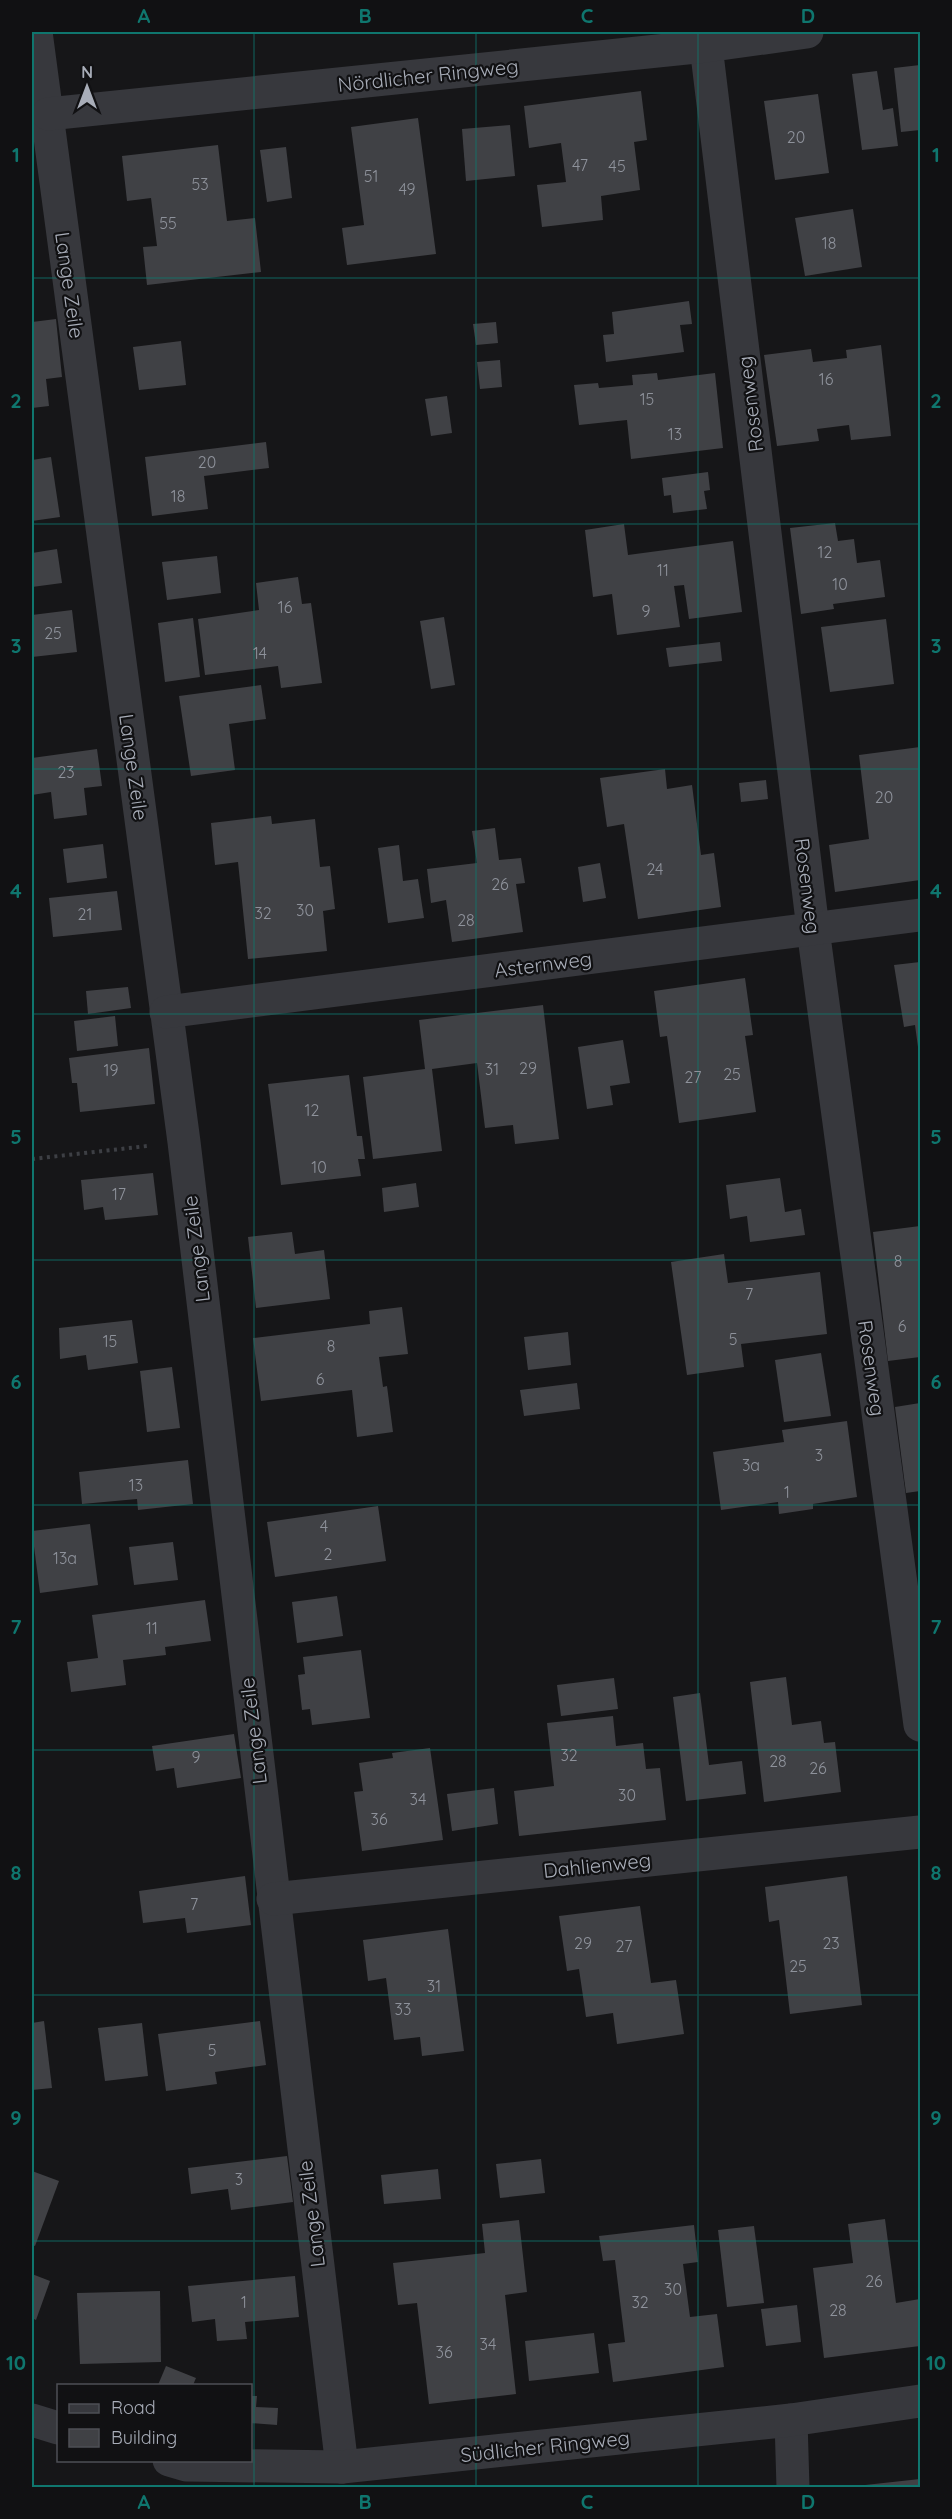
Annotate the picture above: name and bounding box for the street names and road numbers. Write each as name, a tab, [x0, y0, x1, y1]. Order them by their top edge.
street label: Nördlicher Ringweg	[336, 53, 520, 97]
street label: Lange Zeile	[50, 230, 90, 340]
street label: Rosenweg	[732, 355, 768, 453]
street label: Lange Zeile	[114, 712, 154, 822]
street label: Rosenweg	[790, 837, 826, 935]
street label: Asternweg	[493, 946, 593, 982]
street label: Lange Zeile	[177, 1194, 215, 1304]
street label: Rosenweg	[853, 1319, 891, 1417]
street label: Lange Zeile	[234, 1676, 272, 1786]
street label: Dahlienweg	[542, 1847, 652, 1883]
street label: Lange Zeile	[292, 2159, 330, 2269]
street label: Südlicher Ringweg	[459, 2425, 631, 2467]

